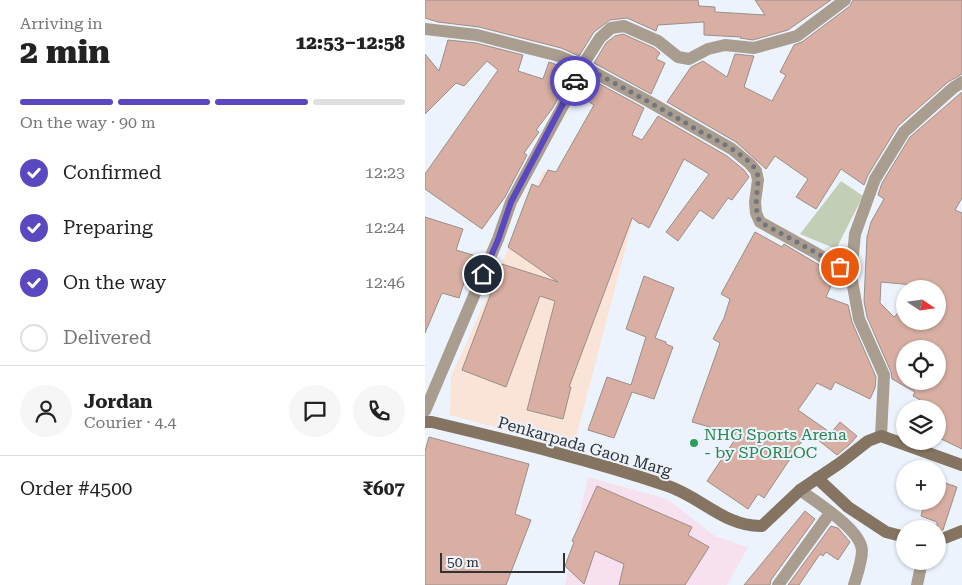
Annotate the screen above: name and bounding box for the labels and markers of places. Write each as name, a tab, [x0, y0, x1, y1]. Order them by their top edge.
pin	[819, 246, 861, 288]
pin	[462, 253, 504, 295]
place label: NHG Sports Arena - by SPORLOC	[704, 425, 847, 462]
marker: NHG Sports Arena - by SPORLOC	[688, 437, 700, 449]

